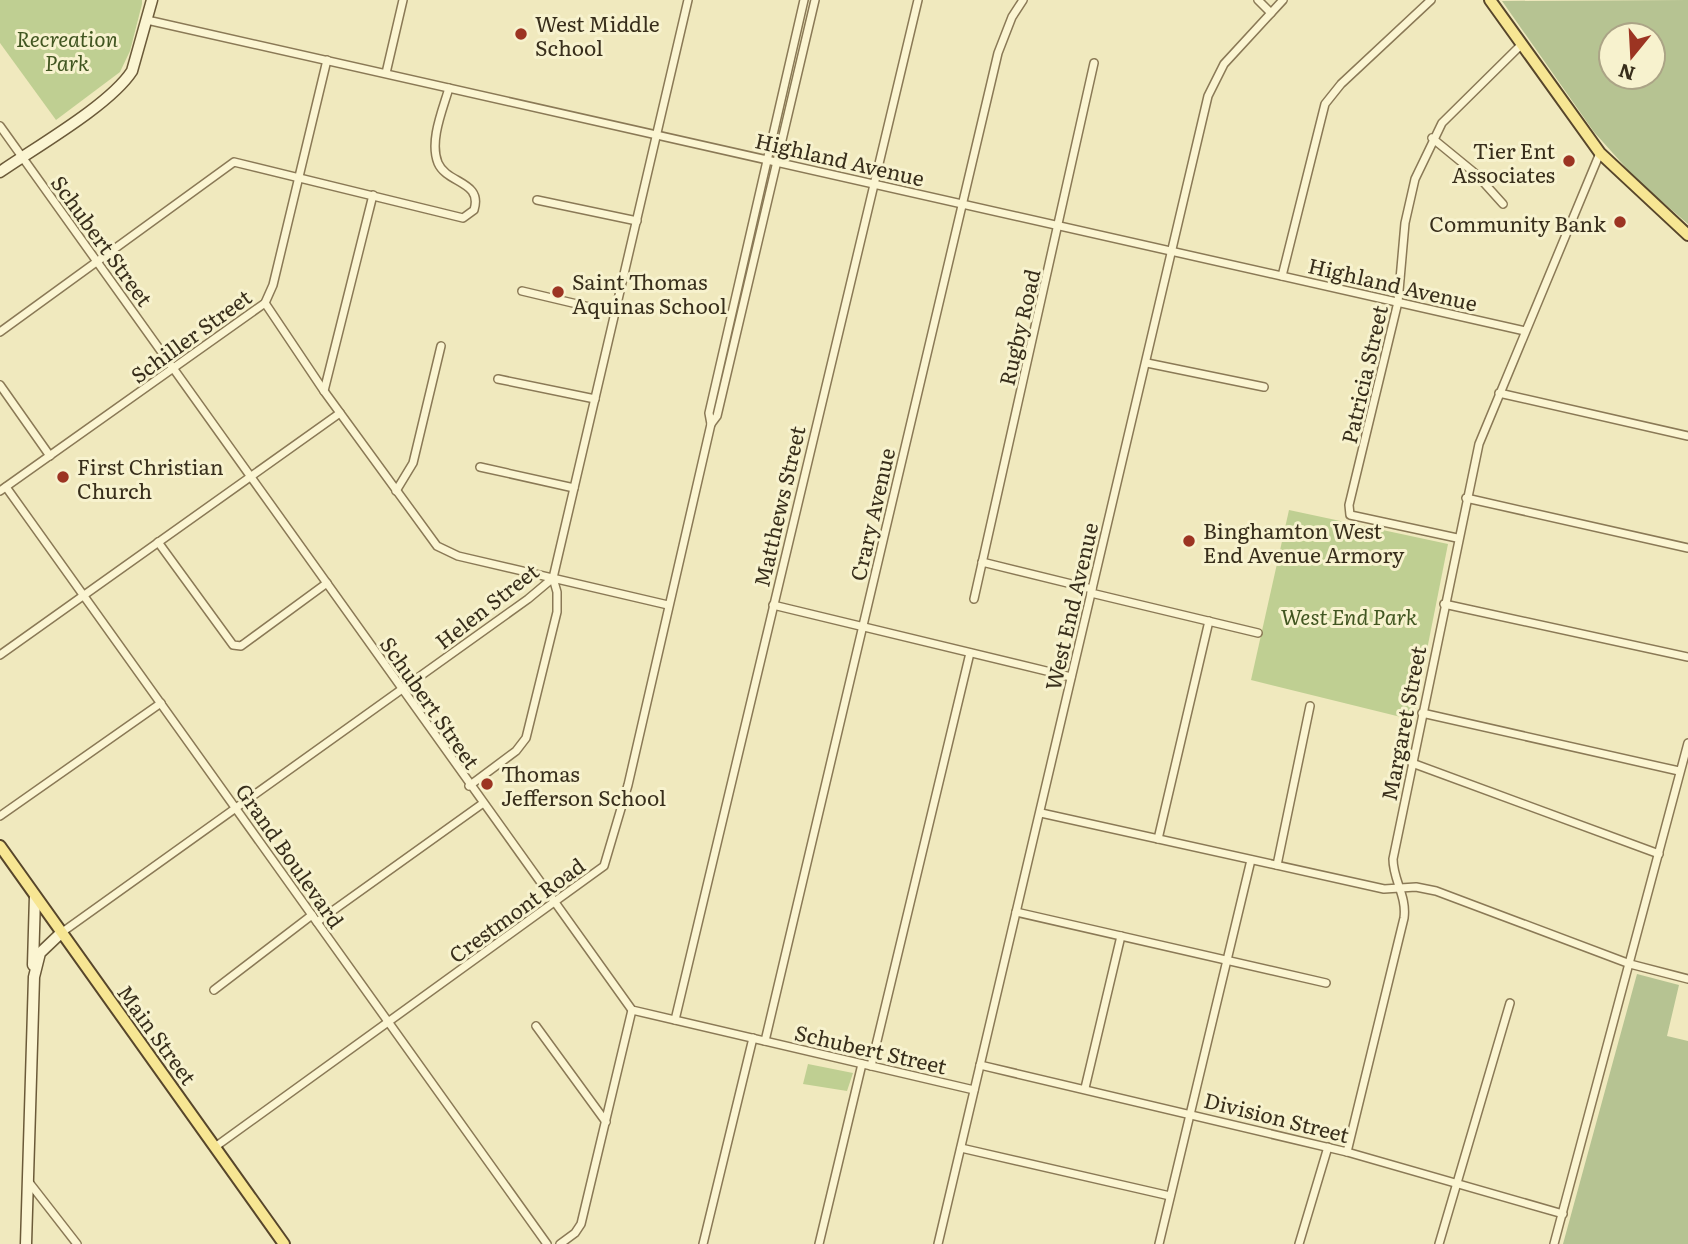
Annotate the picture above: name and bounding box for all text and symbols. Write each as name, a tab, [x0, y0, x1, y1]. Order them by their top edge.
place label: West Middle School	[535, 7, 660, 62]
north arrow	[1597, 21, 1667, 91]
park label: Recreation Park	[16, 22, 119, 77]
marker: West Middle School	[513, 26, 529, 42]
text: N	[1614, 57, 1638, 89]
street label: Highland Avenue	[752, 123, 928, 193]
place label: Tier Ent Associates	[1452, 134, 1556, 189]
marker: Tier Ent Associates	[1561, 153, 1577, 169]
street label: Schubert Street	[45, 168, 161, 312]
place label: Community Bank	[1429, 207, 1606, 238]
marker: Community Bank	[1612, 214, 1628, 230]
street label: Highland Avenue	[1305, 248, 1481, 318]
place label: Saint Thomas Aquinas School	[572, 265, 727, 320]
street label: Rugby Road	[990, 266, 1046, 388]
street label: Schiller Street	[123, 280, 257, 389]
marker: Saint Thomas Aquinas School	[550, 284, 566, 300]
street label: Patricia Street	[1332, 301, 1394, 446]
street label: Matthews Street	[744, 422, 812, 590]
street label: Crary Avenue	[841, 444, 901, 584]
place label: First Christian Church	[77, 450, 224, 505]
marker: First Christian Church	[55, 469, 71, 485]
place label: Binghamton West End Avenue Armory	[1203, 514, 1405, 569]
street label: West End Avenue	[1036, 519, 1104, 693]
marker: Binghamton West End Avenue Armory	[1181, 533, 1197, 549]
street label: Helen Street	[428, 554, 545, 655]
park label: West End Park	[1281, 600, 1418, 631]
street label: Schubert Street	[374, 630, 489, 775]
street label: Margaret Street	[1372, 642, 1432, 803]
place label: Thomas Jefferson School	[501, 757, 666, 812]
street label: Grand Boulevard	[229, 776, 353, 934]
marker: Thomas Jefferson School	[479, 776, 495, 792]
street label: Crestmont Road	[442, 849, 591, 969]
street label: Main Street	[111, 978, 205, 1091]
street label: Schubert Street	[792, 1015, 951, 1081]
street label: Division Street	[1201, 1083, 1353, 1149]

